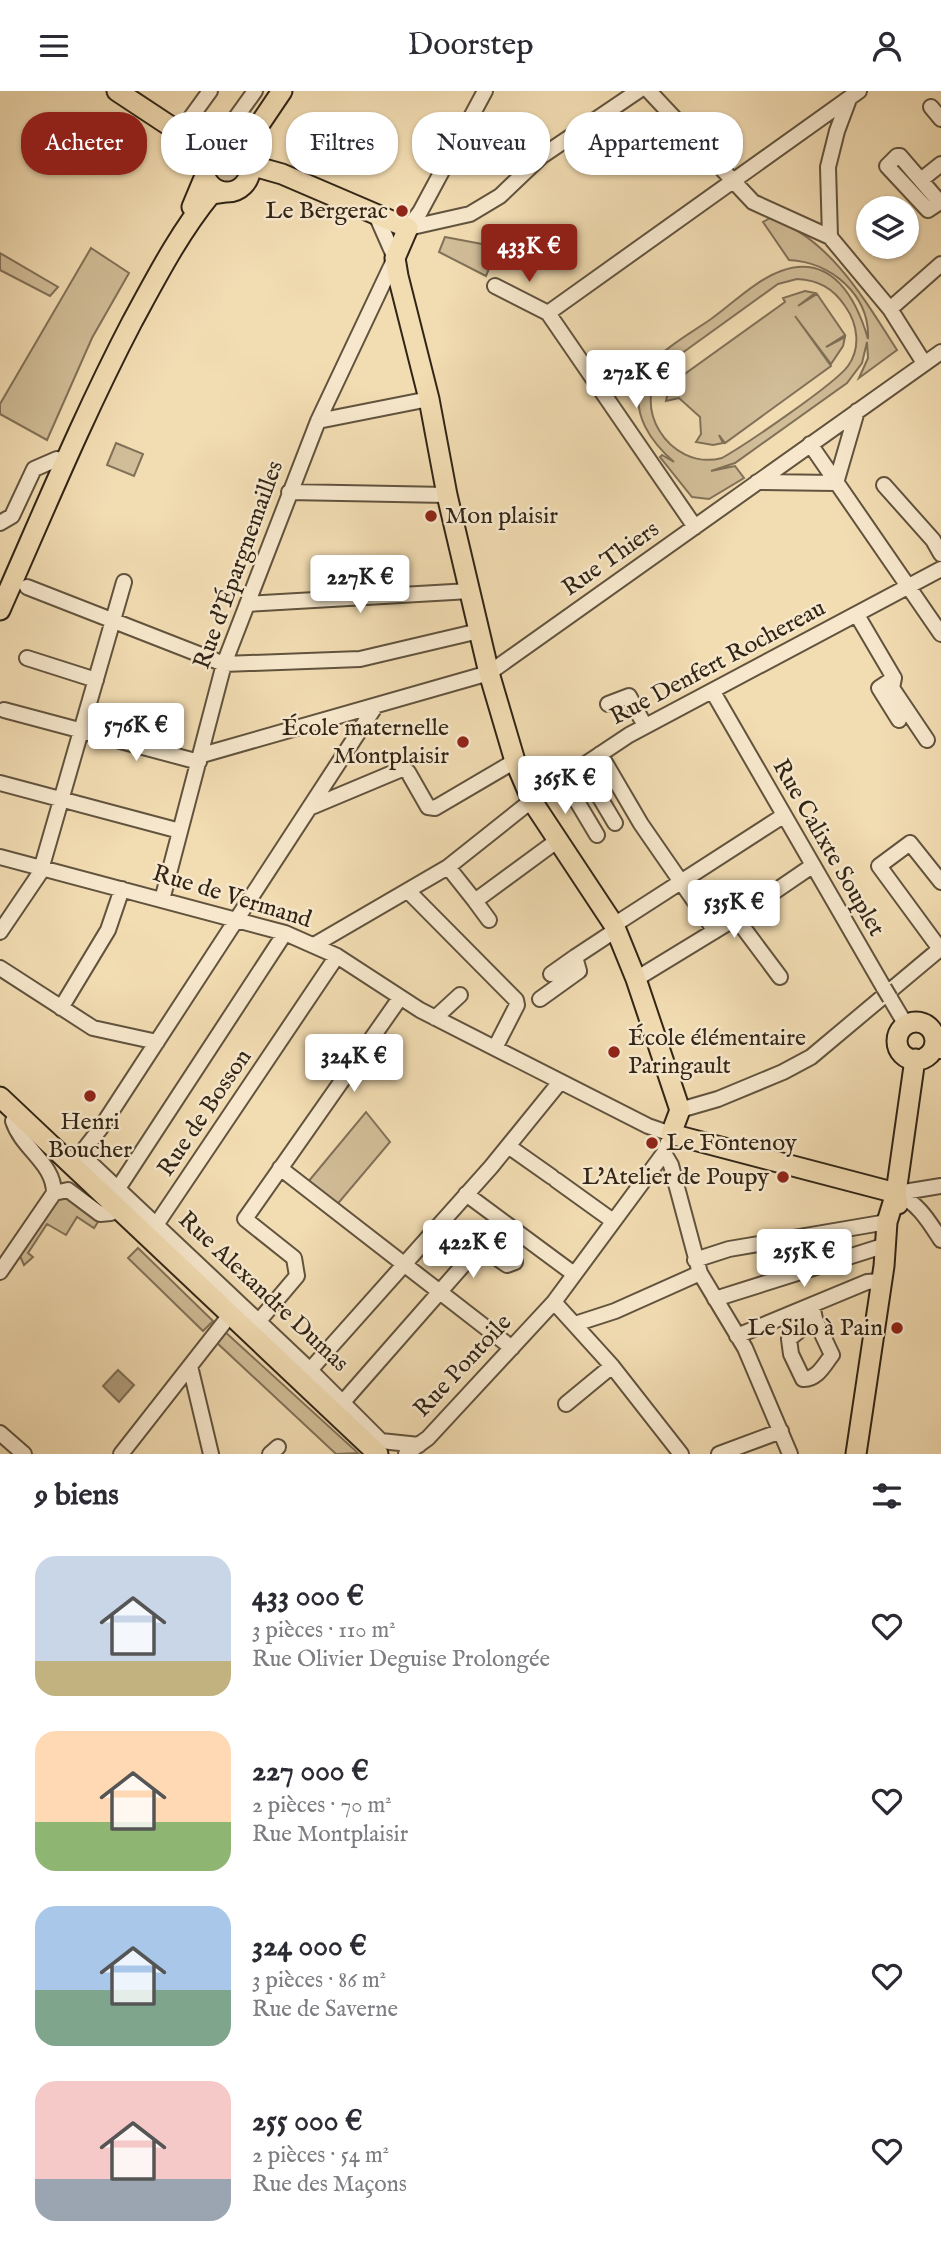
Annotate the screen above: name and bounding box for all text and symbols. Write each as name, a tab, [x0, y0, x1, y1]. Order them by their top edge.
text: Doorstep	[407, 25, 534, 66]
icon: menu	[35, 27, 73, 65]
icon: person	[868, 27, 906, 65]
chip: Acheter	[21, 112, 147, 175]
chip: Louer	[161, 112, 272, 175]
chip: Filtres	[286, 112, 398, 175]
chip: Nouveau	[412, 112, 550, 175]
chip: Appartement	[564, 112, 743, 175]
place label: Le Bergerac	[265, 196, 388, 227]
map controls	[856, 196, 919, 259]
button: layers	[856, 196, 919, 259]
marker: Le Bergerac	[394, 203, 410, 219]
pin: 433K €	[472, 225, 586, 284]
text: 433K €	[497, 232, 561, 261]
pin: 272K €	[579, 351, 693, 410]
text: 272K €	[602, 358, 670, 387]
street label: Rue d'Épargnemailles	[187, 456, 291, 674]
place label: Mon plaisir	[445, 501, 558, 532]
marker: Mon plaisir	[423, 508, 439, 524]
street label: Rue Thiers	[556, 514, 666, 604]
pin: 227K €	[303, 555, 417, 615]
text: 227K €	[326, 563, 394, 592]
street label: Rue Denfert Rochereau	[605, 593, 831, 733]
pin: 576K €	[79, 703, 193, 763]
text: 576K €	[104, 711, 168, 740]
place label: École maternelle Montplaisir	[282, 713, 449, 772]
marker: École maternelle Montplaisir	[455, 734, 471, 750]
street label: Rue Calixte Souplet	[765, 754, 891, 942]
pin: 365K €	[508, 757, 622, 816]
text: 365K €	[534, 764, 596, 793]
street label: Rue de Vermand	[149, 858, 315, 936]
pin: 535K €	[677, 881, 791, 940]
text: 535K €	[704, 888, 764, 917]
place label: École élémentaire Paringault	[628, 1023, 806, 1082]
pin: 324K €	[297, 1035, 411, 1094]
text: 324K €	[321, 1042, 387, 1071]
street label: Rue de Bosson	[151, 1043, 259, 1183]
marker: École élémentaire Paringault	[606, 1044, 622, 1060]
marker: Henri Boucher	[82, 1088, 98, 1104]
place label: Henri Boucher	[48, 1107, 132, 1166]
place label: Le Fontenoy	[666, 1128, 797, 1159]
marker: Le Fontenoy	[644, 1135, 660, 1151]
place label: L'Atelier de Poupy	[582, 1162, 769, 1193]
marker: L'Atelier de Poupy	[775, 1169, 791, 1185]
street label: Rue Alexandre Dumas	[171, 1205, 355, 1379]
pin: 422K €	[416, 1221, 530, 1280]
text: 422K €	[439, 1228, 507, 1257]
pin: 255K €	[747, 1229, 861, 1289]
text: 255K €	[773, 1237, 835, 1266]
street label: Rue Pontoile	[407, 1308, 519, 1424]
place label: Le Silo à Pain	[747, 1313, 883, 1344]
marker: Le Silo à Pain	[889, 1320, 905, 1336]
text: 9 biens	[35, 1477, 119, 1515]
icon: filters	[868, 1477, 906, 1515]
text: 433 000 €	[252, 1578, 364, 1616]
icon: home	[91, 1584, 175, 1668]
icon: heart	[868, 1607, 906, 1645]
text: 3 pièces · 110 m²	[252, 1616, 396, 1645]
text: Rue Olivier Deguise Prolongée	[252, 1645, 550, 1674]
text: 227 000 €	[252, 1753, 369, 1791]
icon: home	[91, 1759, 175, 1843]
icon: heart	[868, 1782, 906, 1820]
text: 2 pièces · 70 m²	[252, 1791, 392, 1820]
text: Rue Montplaisir	[252, 1820, 408, 1849]
text: 324 000 €	[252, 1928, 367, 1966]
icon: home	[91, 1934, 175, 2018]
icon: heart	[868, 1957, 906, 1995]
text: 3 pièces · 86 m²	[252, 1966, 386, 1995]
text: Rue de Saverne	[252, 1995, 398, 2024]
text: 255 000 €	[252, 2103, 363, 2141]
icon: home	[91, 2109, 175, 2193]
icon: heart	[868, 2132, 906, 2170]
text: 2 pièces · 54 m²	[252, 2141, 389, 2170]
text: Rue des Maçons	[252, 2170, 407, 2199]

